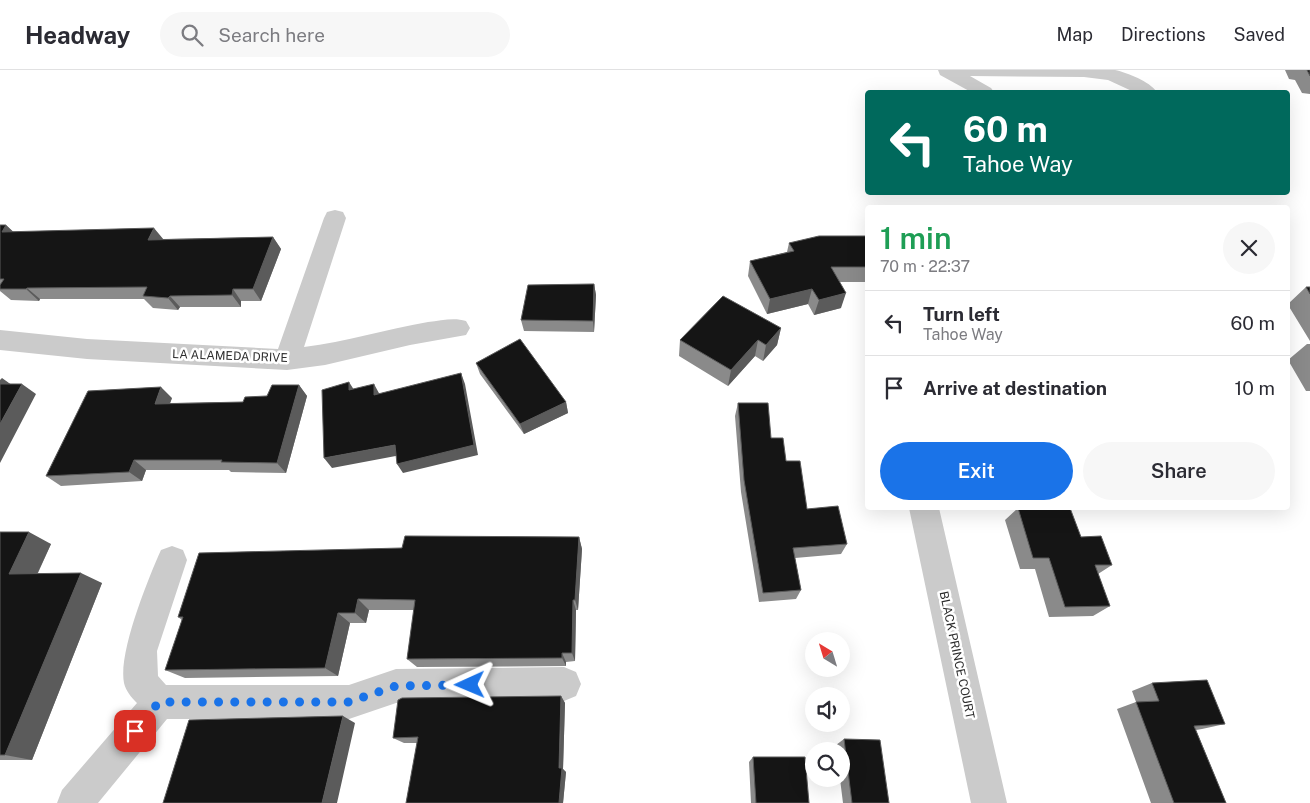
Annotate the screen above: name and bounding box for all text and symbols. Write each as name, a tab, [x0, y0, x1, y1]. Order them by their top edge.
search box	[160, 12, 510, 57]
text: Headway	[25, 21, 130, 49]
icon: search	[178, 21, 206, 49]
text: Search here	[218, 24, 325, 46]
text: Map	[1056, 24, 1093, 45]
text: Directions	[1121, 24, 1206, 45]
text: Saved	[1234, 24, 1285, 45]
text: 60 m	[963, 109, 1048, 150]
icon: left	[880, 110, 945, 175]
text: Tahoe Way	[963, 151, 1073, 177]
text: 1 min	[880, 220, 951, 256]
button: close	[1223, 222, 1275, 274]
text: 70 m · 22:37	[880, 257, 970, 276]
text: Turn left	[923, 303, 1000, 325]
icon: left	[880, 309, 908, 337]
text: 60 m	[1231, 312, 1275, 334]
text: Tahoe Way	[923, 325, 1003, 344]
street label: LA ALAMEDA DRIVE	[172, 347, 288, 365]
icon: arrive	[880, 374, 908, 402]
text: Arrive at destination	[923, 377, 1107, 399]
text: 10 m	[1235, 377, 1275, 399]
button: Exit	[880, 442, 1073, 500]
button: Share	[1083, 442, 1275, 500]
street label: BLACK PRINCE COURT	[937, 590, 977, 720]
north arrow	[805, 632, 850, 678]
map controls	[805, 632, 850, 787]
position arrow	[443, 658, 495, 710]
button: sound	[805, 687, 850, 732]
pin	[114, 710, 156, 752]
icon: arrive	[121, 717, 149, 745]
button: search	[805, 742, 850, 787]

